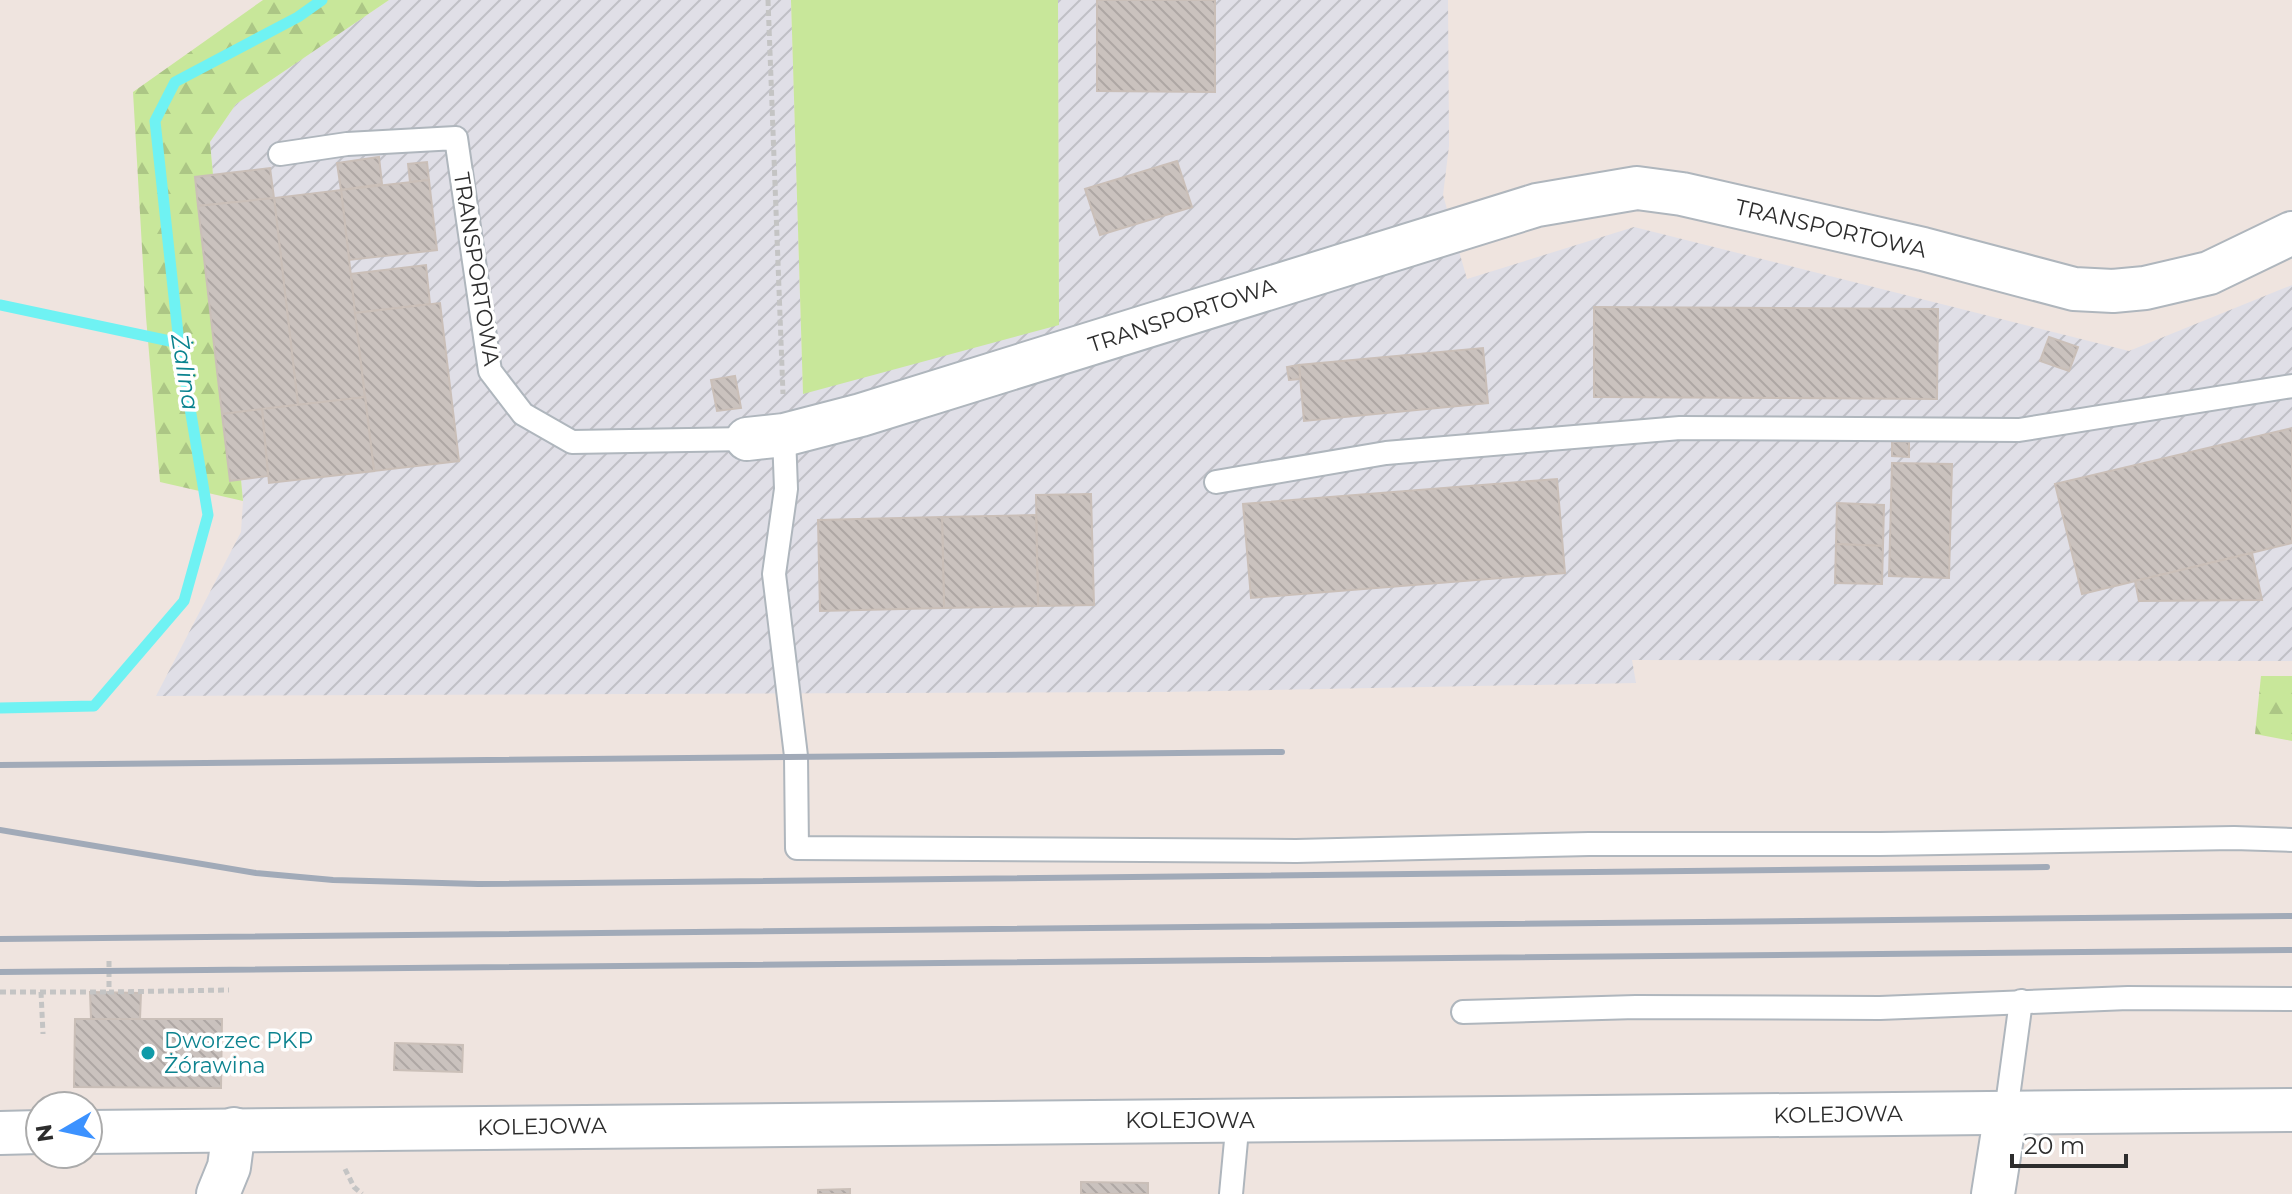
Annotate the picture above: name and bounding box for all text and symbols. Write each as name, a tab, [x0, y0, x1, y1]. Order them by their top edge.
street label: TRANSPORTOWA	[448, 170, 505, 368]
street label: TRANSPORTOWA	[1733, 193, 1929, 264]
street label: TRANSPORTOWA	[1085, 272, 1279, 359]
water label: Żalina	[165, 331, 206, 412]
place label: Dworzec PKP Żórawina	[164, 1027, 313, 1079]
marker: Dworzec PKP Żórawina	[139, 1044, 157, 1062]
north arrow	[24, 1090, 104, 1170]
street label: KOLEJOWA	[1773, 1100, 1903, 1129]
street label: KOLEJOWA	[1125, 1107, 1255, 1134]
street label: KOLEJOWA	[477, 1112, 607, 1141]
scale bar	[2012, 1118, 2126, 1168]
text: N	[30, 1122, 59, 1144]
text: 20 m	[2024, 1131, 2085, 1160]

